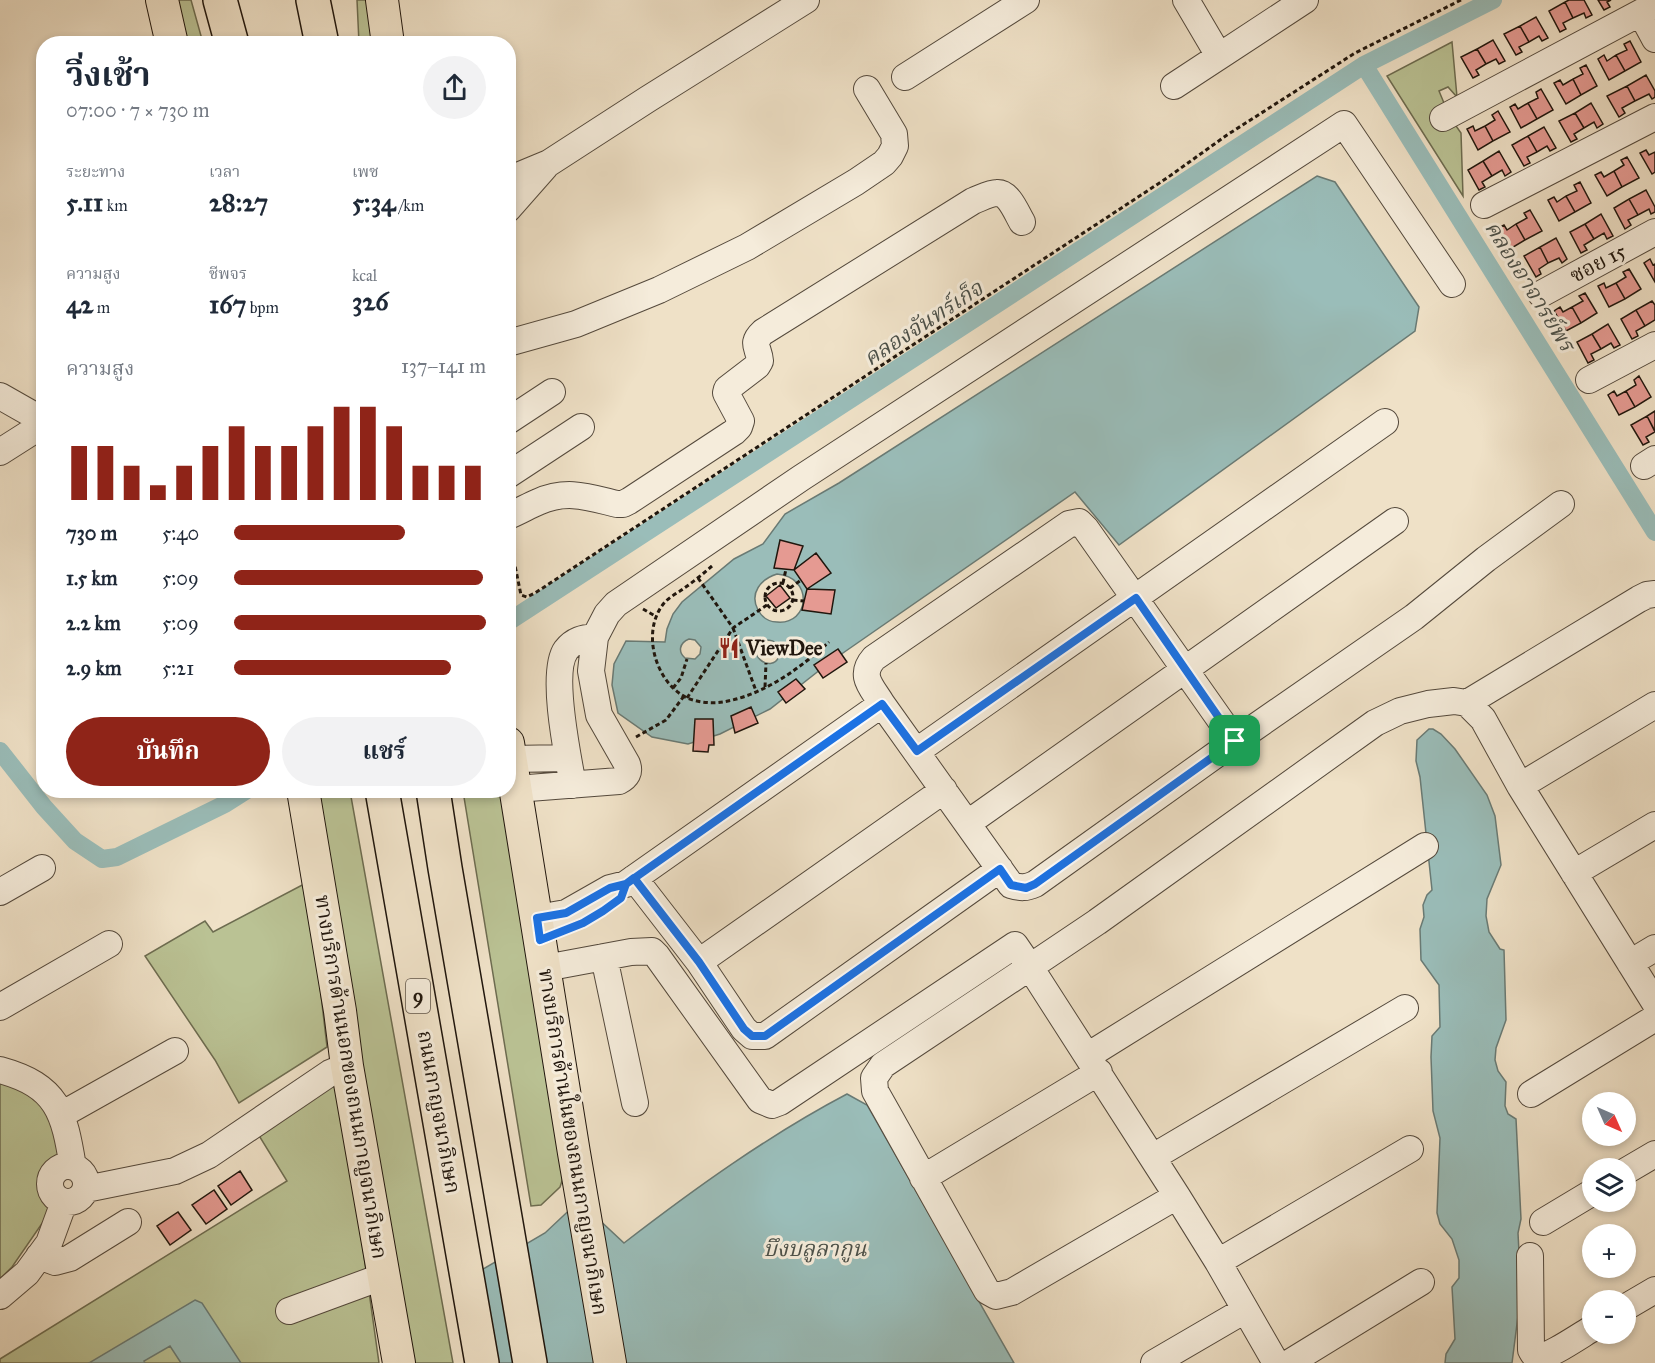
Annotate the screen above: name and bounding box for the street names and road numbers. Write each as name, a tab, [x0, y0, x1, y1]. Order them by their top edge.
street label: ซอย 15	[1565, 237, 1631, 289]
street label: ทางบริการด้านนอกของถนนกาญจนาภิเษก	[309, 893, 393, 1261]
street label: ทางบริการด้านในของถนนกาญจนาภิเษก	[533, 966, 615, 1317]
road number: 9	[406, 979, 430, 1013]
street label: ถนนกาญจนาภิเษก	[412, 1028, 466, 1196]

